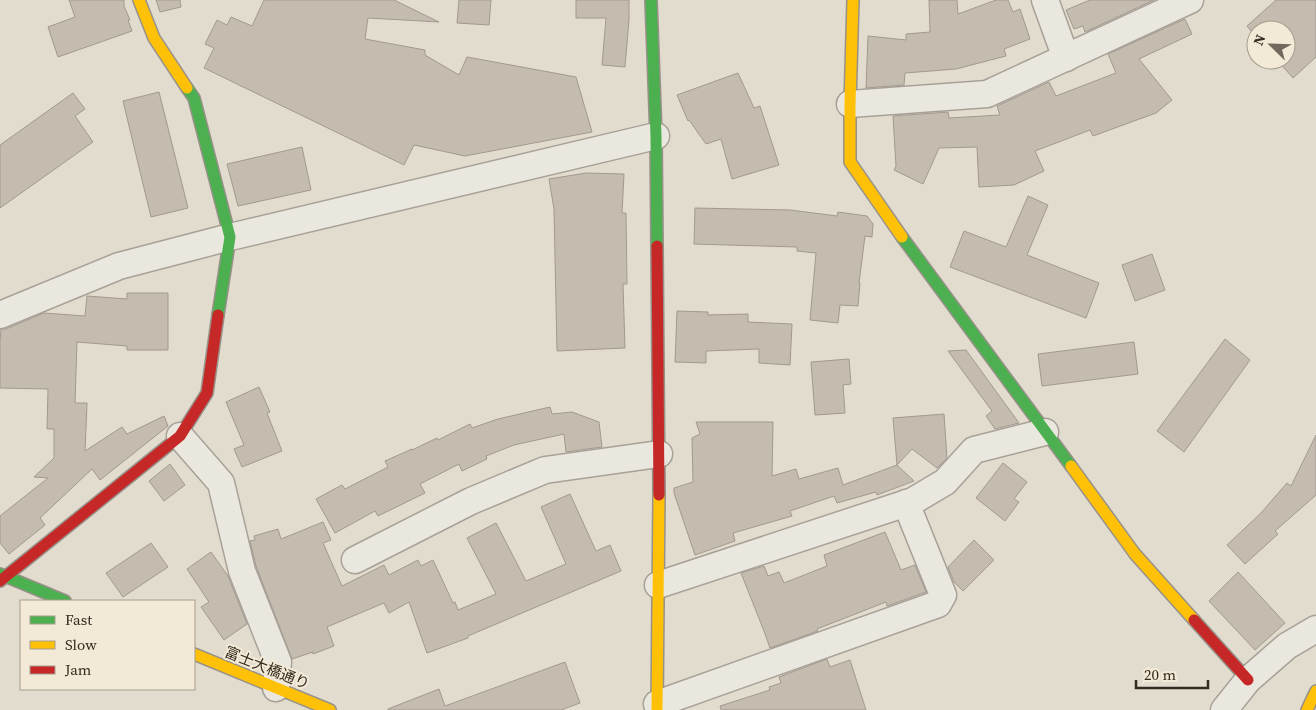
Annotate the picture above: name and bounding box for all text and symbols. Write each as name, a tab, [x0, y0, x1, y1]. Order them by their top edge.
north arrow	[1246, 20, 1296, 70]
text: N	[1248, 31, 1270, 49]
legend	[20, 600, 195, 690]
text: Fast	[65, 609, 92, 630]
text: Slow	[65, 634, 97, 655]
street label: 富士大橋通り	[222, 641, 313, 694]
scale bar	[1136, 658, 1208, 690]
text: Jam	[64, 659, 92, 680]
text: 20 m	[1144, 664, 1176, 685]

